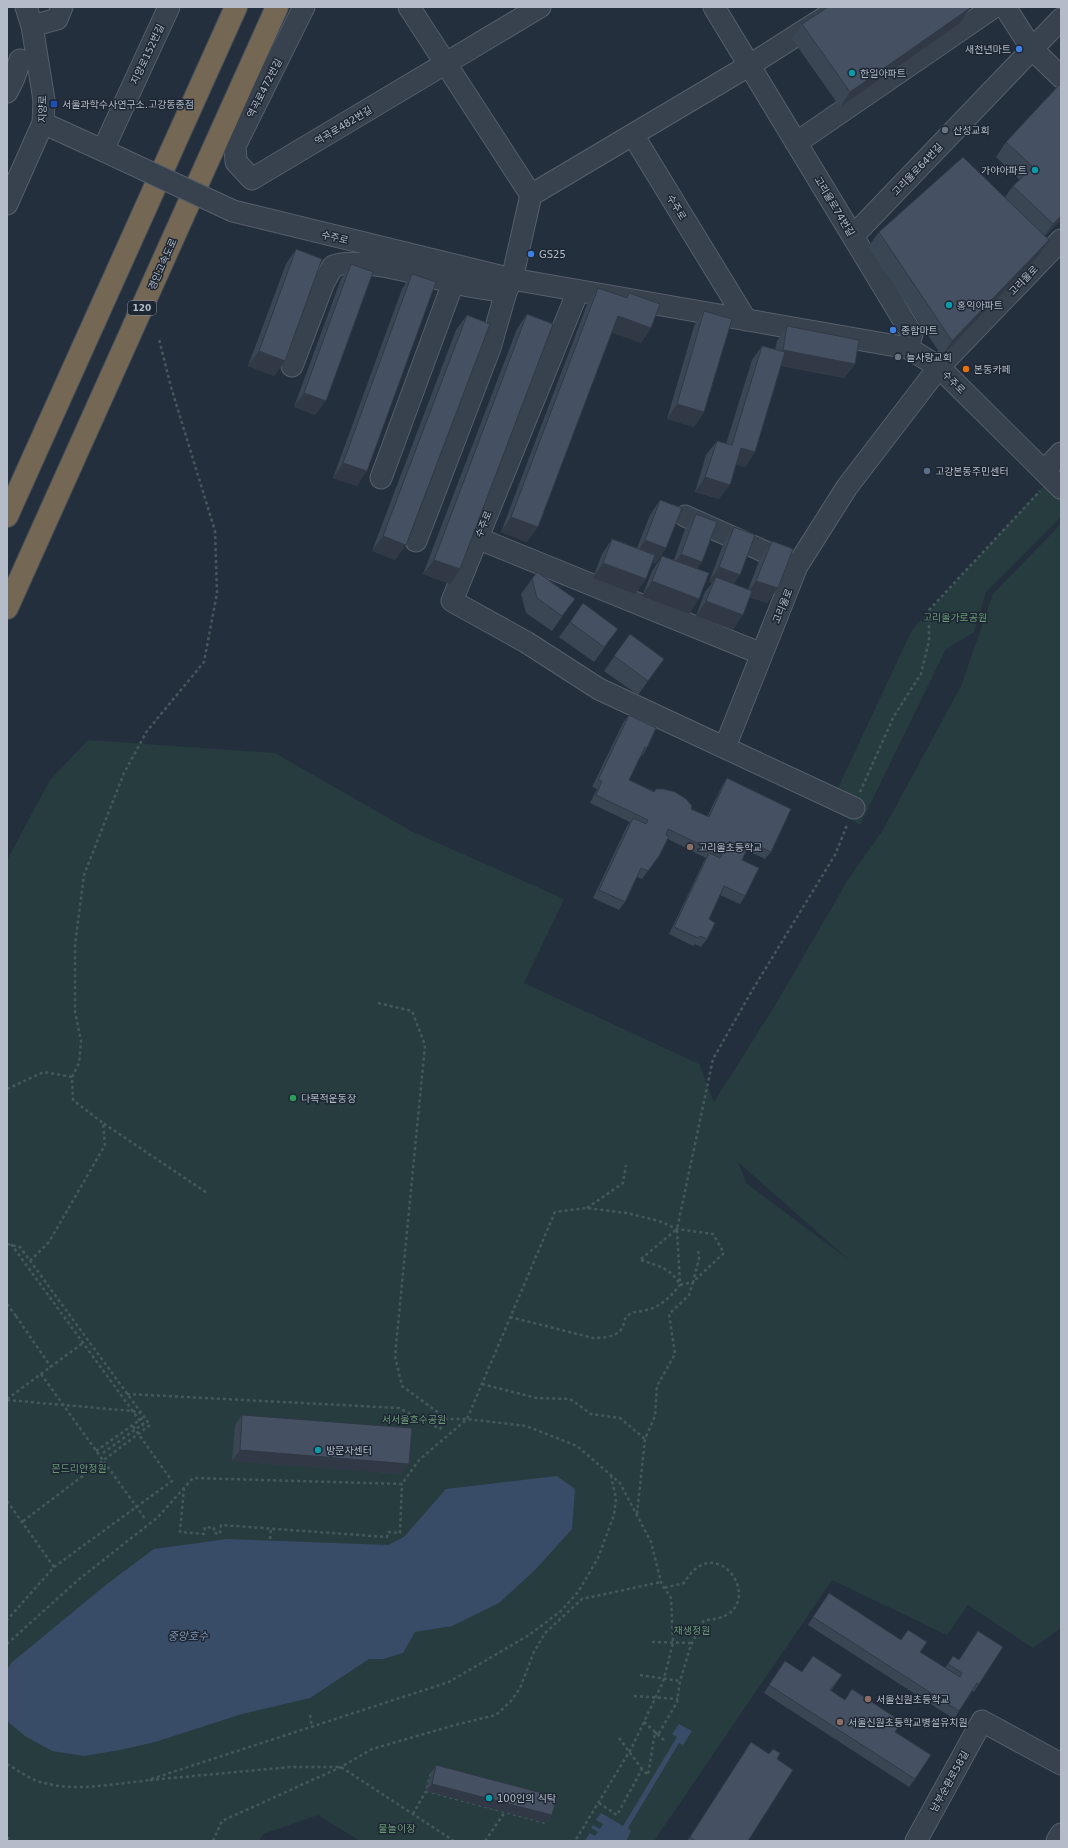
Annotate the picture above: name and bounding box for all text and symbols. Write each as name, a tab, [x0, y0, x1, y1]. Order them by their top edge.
street label: 지양로152번길	[129, 22, 166, 86]
place label: 새천년마트	[965, 44, 1011, 55]
marker: 새천년마트	[1014, 44, 1024, 54]
street label: 역곡로472번길	[245, 57, 284, 120]
marker: 한일아파트	[847, 68, 857, 78]
place label: 한일아파트	[860, 68, 906, 79]
street label: 지양로	[37, 95, 48, 123]
marker: 서울과학수사연구소.고강동종점	[49, 99, 59, 109]
place label: 서울과학수사연구소.고강동종점	[62, 99, 194, 110]
street label: 역곡로482번길	[313, 104, 374, 147]
marker: 산성교회	[940, 125, 950, 135]
place label: 산성교회	[953, 125, 990, 136]
street label: 고리울로64번길	[890, 141, 945, 198]
place label: 가야아파트	[981, 165, 1027, 176]
marker: 가야아파트	[1030, 165, 1040, 175]
street label: 고리울로74번길	[812, 174, 857, 238]
street label: 수주로	[665, 193, 688, 222]
street label: 수주로	[320, 229, 350, 246]
street label: 경인고속도로	[146, 237, 179, 292]
marker: GS25	[526, 249, 536, 259]
place label: GS25	[539, 249, 566, 260]
street label: 고리울로	[1007, 263, 1040, 297]
marker: 홍익아파트	[944, 300, 954, 310]
place label: 홍익아파트	[957, 300, 1003, 311]
road number: 120	[128, 301, 156, 315]
marker: 종합마트	[888, 325, 898, 335]
place label: 종합마트	[901, 325, 938, 336]
marker: 늘사랑교회	[893, 352, 903, 362]
place label: 늘사랑교회	[906, 352, 952, 363]
marker: 본동카페	[961, 364, 971, 374]
place label: 본동카페	[974, 364, 1011, 375]
street label: 수주로	[940, 369, 967, 396]
marker: 고강본동주민센터	[922, 466, 932, 476]
place label: 고강본동주민센터	[935, 466, 1009, 477]
street label: 수주로	[473, 509, 494, 539]
street label: 고리울로	[770, 587, 794, 625]
park label: 고리울가로공원	[923, 612, 987, 623]
marker: 고리울초등학교	[685, 842, 695, 852]
place label: 고리울초등학교	[698, 842, 762, 853]
marker: 다목적운동장	[288, 1093, 298, 1103]
place label: 다목적운동장	[301, 1093, 356, 1104]
park label: 서서울호수공원	[382, 1414, 446, 1425]
marker: 방문자센터	[313, 1445, 323, 1455]
place label: 방문자센터	[326, 1445, 372, 1456]
park label: 몬드리안정원	[51, 1463, 107, 1474]
park label: 재생정원	[674, 1625, 710, 1636]
water label: 중앙호수	[168, 1630, 209, 1643]
marker: 서울신원초등학교	[863, 1694, 873, 1704]
place label: 서울신원초등학교	[876, 1694, 950, 1705]
marker: 서울신원초등학교병설유치원	[835, 1717, 845, 1727]
place label: 서울신원초등학교병설유치원	[848, 1717, 968, 1728]
street label: 남부순환로58길	[928, 1749, 971, 1814]
marker: 100인의 식탁	[484, 1793, 494, 1803]
place label: 100인의 식탁	[497, 1793, 557, 1804]
park label: 물놀이장	[379, 1823, 415, 1834]

